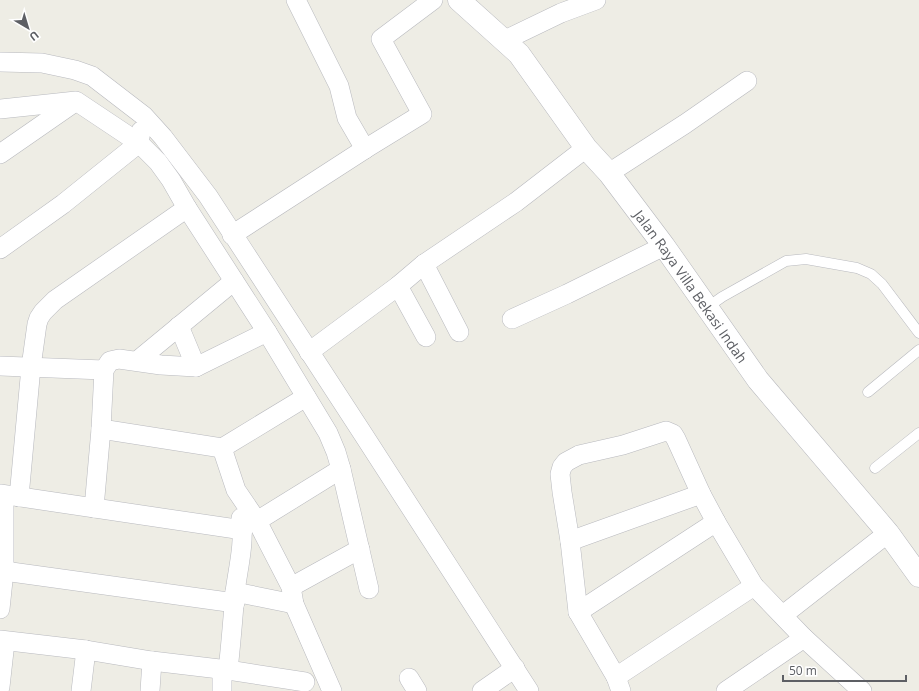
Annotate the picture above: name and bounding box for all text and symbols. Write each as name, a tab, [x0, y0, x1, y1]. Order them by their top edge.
north arrow	[8, 8, 48, 48]
text: U	[27, 28, 42, 45]
street label: Jalan Raya Villa Bekasi Indah	[629, 204, 752, 366]
scale bar	[783, 657, 906, 683]
text: 50 m	[789, 662, 817, 679]

